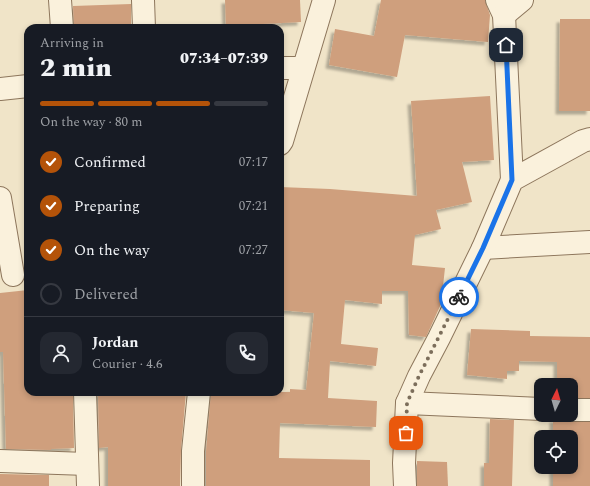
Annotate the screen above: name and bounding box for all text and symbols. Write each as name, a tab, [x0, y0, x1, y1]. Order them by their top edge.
pin	[489, 28, 523, 62]
text: Arriving in	[40, 33, 104, 53]
icon: home	[495, 34, 517, 56]
text: 07:34–07:39	[180, 47, 268, 70]
text: 2 min	[40, 48, 112, 88]
text: On the way · 80 m	[40, 112, 143, 132]
icon: check	[40, 151, 62, 173]
text: Confirmed	[74, 151, 146, 174]
text: 07:17	[239, 152, 268, 172]
icon: check	[40, 195, 62, 217]
text: Preparing	[74, 195, 140, 218]
text: 07:21	[239, 196, 268, 216]
icon: check	[40, 239, 62, 261]
text: On the way	[74, 239, 149, 262]
text: 07:27	[239, 240, 268, 260]
courier	[439, 277, 479, 317]
text: Delivered	[74, 283, 138, 306]
icon: bike	[448, 286, 470, 308]
text: Jordan	[92, 331, 139, 354]
button: person	[40, 332, 82, 374]
button: phone	[226, 332, 268, 374]
text: Courier · 4.6	[92, 354, 162, 374]
north arrow	[534, 378, 578, 422]
map controls	[534, 378, 578, 474]
pin	[389, 416, 423, 450]
icon: bag	[395, 422, 417, 444]
button: locate	[534, 430, 578, 474]

